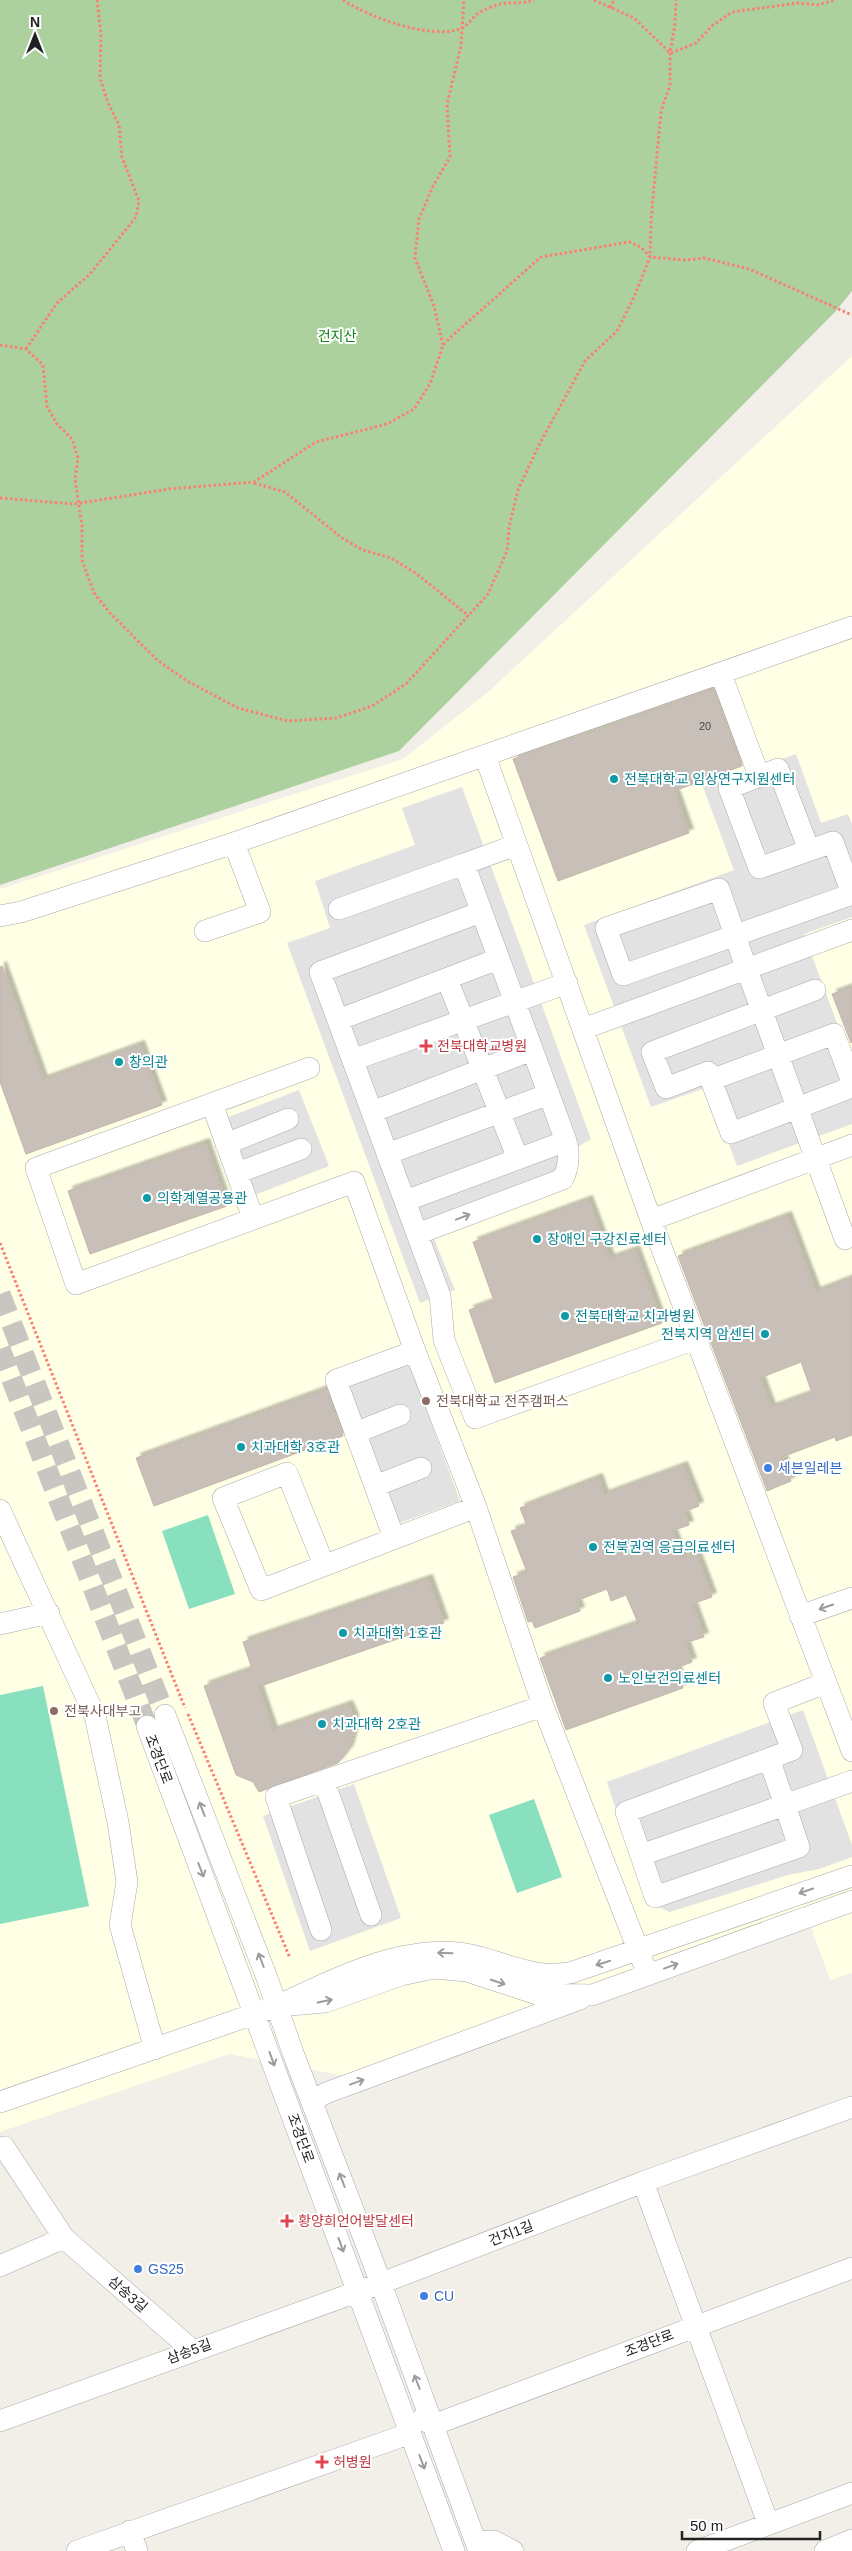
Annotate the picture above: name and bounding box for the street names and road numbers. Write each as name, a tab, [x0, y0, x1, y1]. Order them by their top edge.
street label: 조경단로	[142, 1732, 176, 1786]
street label: 조경단로	[285, 2111, 317, 2165]
street label: 건지1길	[486, 2217, 536, 2249]
street label: 삼송3길	[105, 2273, 151, 2315]
street label: 조경단로	[622, 2326, 676, 2360]
street label: 삼송5길	[164, 2336, 214, 2366]

